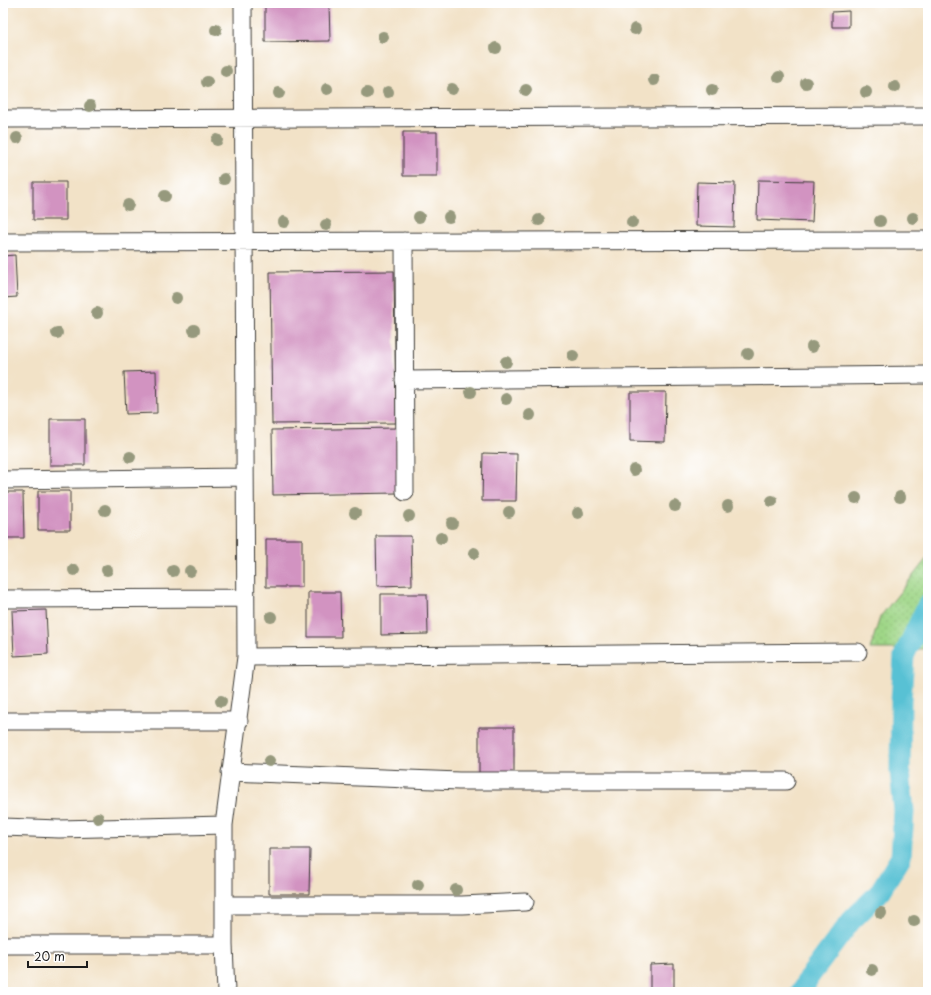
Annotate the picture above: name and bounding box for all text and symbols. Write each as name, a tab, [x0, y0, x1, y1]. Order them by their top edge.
scale bar	[28, 943, 87, 969]
text: 20 m	[34, 947, 65, 965]

